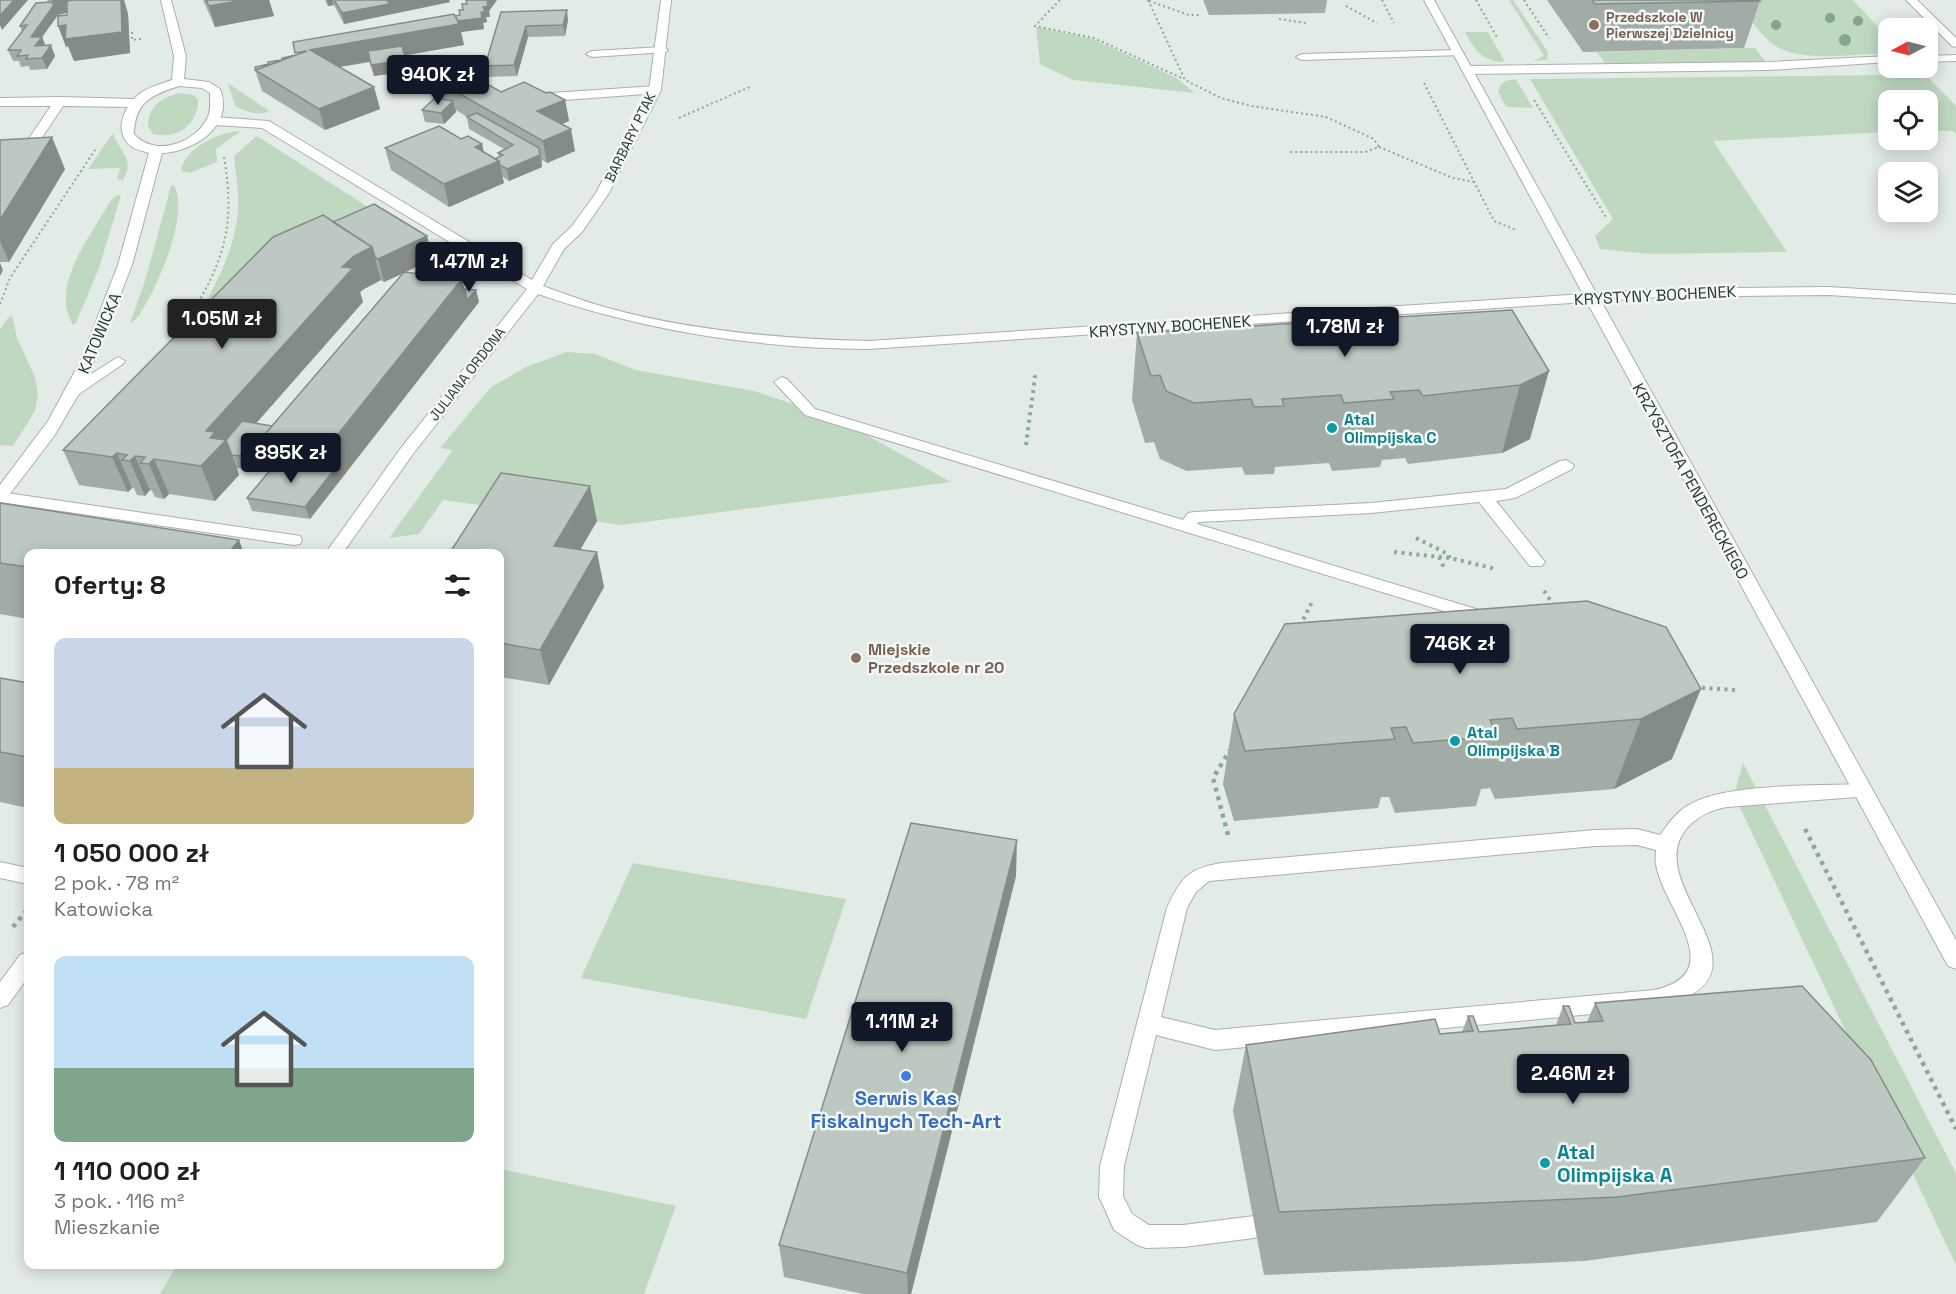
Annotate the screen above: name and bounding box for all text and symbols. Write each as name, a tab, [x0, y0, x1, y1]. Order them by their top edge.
place label: Przedszkole W Pierwszej Dzielnicy	[1606, 8, 1734, 42]
marker: Przedszkole W Pierwszej Dzielnicy	[1587, 18, 1601, 32]
north arrow	[1878, 18, 1938, 78]
map controls	[1878, 18, 1938, 222]
pin: 940K zł	[383, 55, 493, 106]
text: 940K zł	[401, 61, 475, 87]
street label: BARBARY PTAK	[600, 88, 660, 185]
button: locate	[1878, 90, 1938, 150]
button: layers	[1878, 162, 1938, 222]
pin: 1.47M zł	[407, 242, 531, 293]
text: 1.47M zł	[429, 248, 509, 274]
street label: KRYSTYNY BOCHENEK	[1573, 281, 1737, 310]
street label: KATOWICKA	[73, 289, 126, 377]
pin: 1.05M zł	[160, 299, 284, 350]
text: 1.05M zł	[182, 305, 262, 331]
pin: 1.78M zł	[1283, 307, 1407, 358]
street label: KRYSTYNY BOCHENEK	[1088, 310, 1252, 343]
text: 1.78M zł	[1306, 313, 1384, 339]
street label: JULIANA ORDONA	[425, 323, 509, 424]
street label: KRZYSZTOFA PENDERECKIEGO	[1628, 379, 1753, 583]
place label: Atal Olimpijska C	[1344, 409, 1437, 448]
marker: Atal Olimpijska C	[1325, 421, 1339, 435]
pin: 895K zł	[236, 433, 346, 484]
text: 895K zł	[255, 439, 327, 465]
text: Oferty: 8	[54, 568, 166, 602]
icon: filters	[441, 569, 474, 602]
pin: 746K zł	[1405, 624, 1515, 675]
text: 746K zł	[1424, 630, 1496, 656]
place label: Miejskie Przedszkole nr 20	[868, 639, 1004, 678]
marker: Miejskie Przedszkole nr 20	[849, 651, 863, 665]
icon: home	[210, 677, 318, 785]
place label: Atal Olimpijska B	[1467, 722, 1560, 761]
marker: Atal Olimpijska B	[1448, 734, 1462, 748]
text: 1 050 000 zł	[54, 836, 209, 870]
text: 2 pok. · 78 m²	[54, 870, 179, 896]
text: Katowicka	[54, 896, 153, 922]
icon: home	[210, 995, 318, 1103]
pin: 1.11M zł	[840, 1002, 964, 1053]
text: 1.11M zł	[865, 1008, 939, 1034]
pin: 2.46M zł	[1511, 1054, 1635, 1105]
text: 2.46M zł	[1531, 1060, 1615, 1086]
marker: Serwis Kas Fiskalnych Tech-Art	[899, 1069, 913, 1083]
place label: Serwis Kas Fiskalnych Tech-Art	[810, 1085, 1002, 1134]
place label: Atal Olimpijska A	[1557, 1139, 1673, 1188]
text: 1 110 000 zł	[54, 1154, 201, 1188]
marker: Atal Olimpijska A	[1538, 1156, 1552, 1170]
text: 3 pok. · 116 m²	[54, 1188, 184, 1214]
text: Mieszkanie	[54, 1214, 160, 1240]

